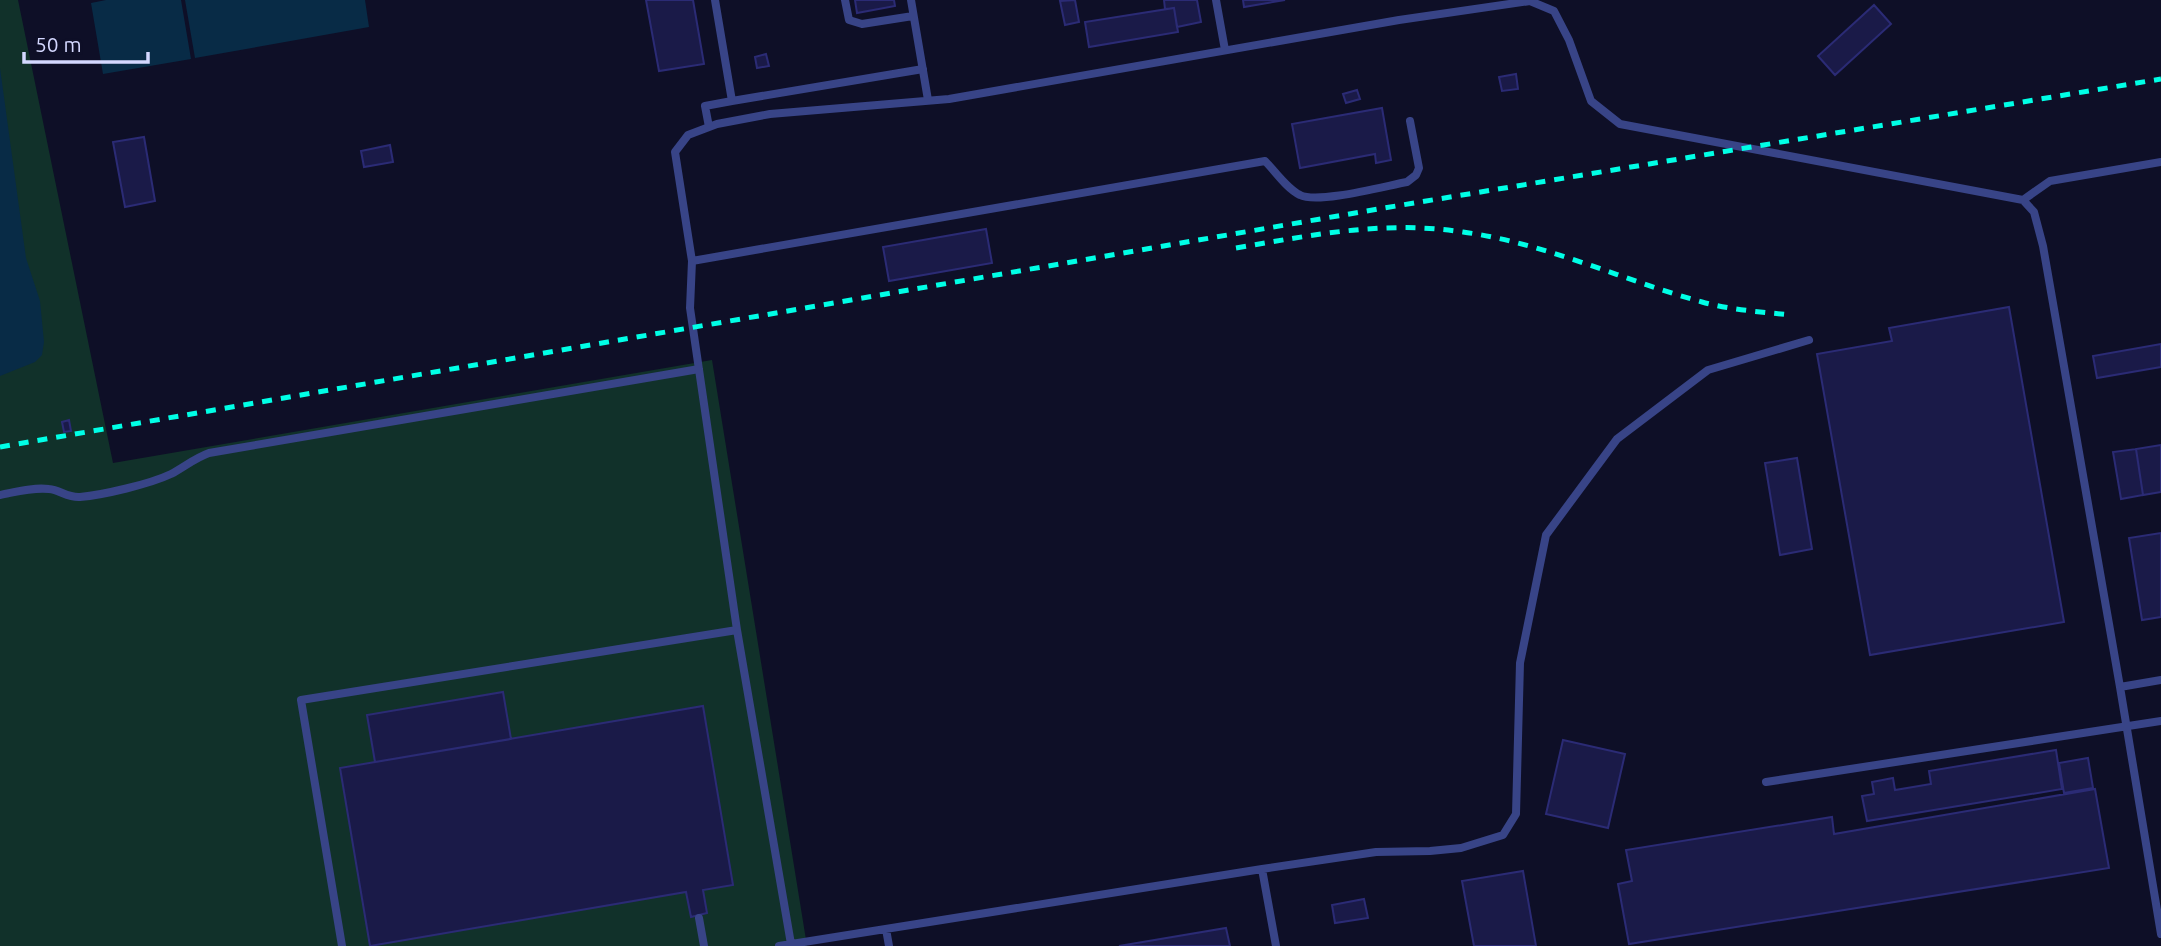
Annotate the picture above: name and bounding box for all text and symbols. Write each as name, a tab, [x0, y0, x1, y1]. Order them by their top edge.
scale bar	[24, 21, 149, 65]
text: 50 m	[35, 32, 82, 56]

